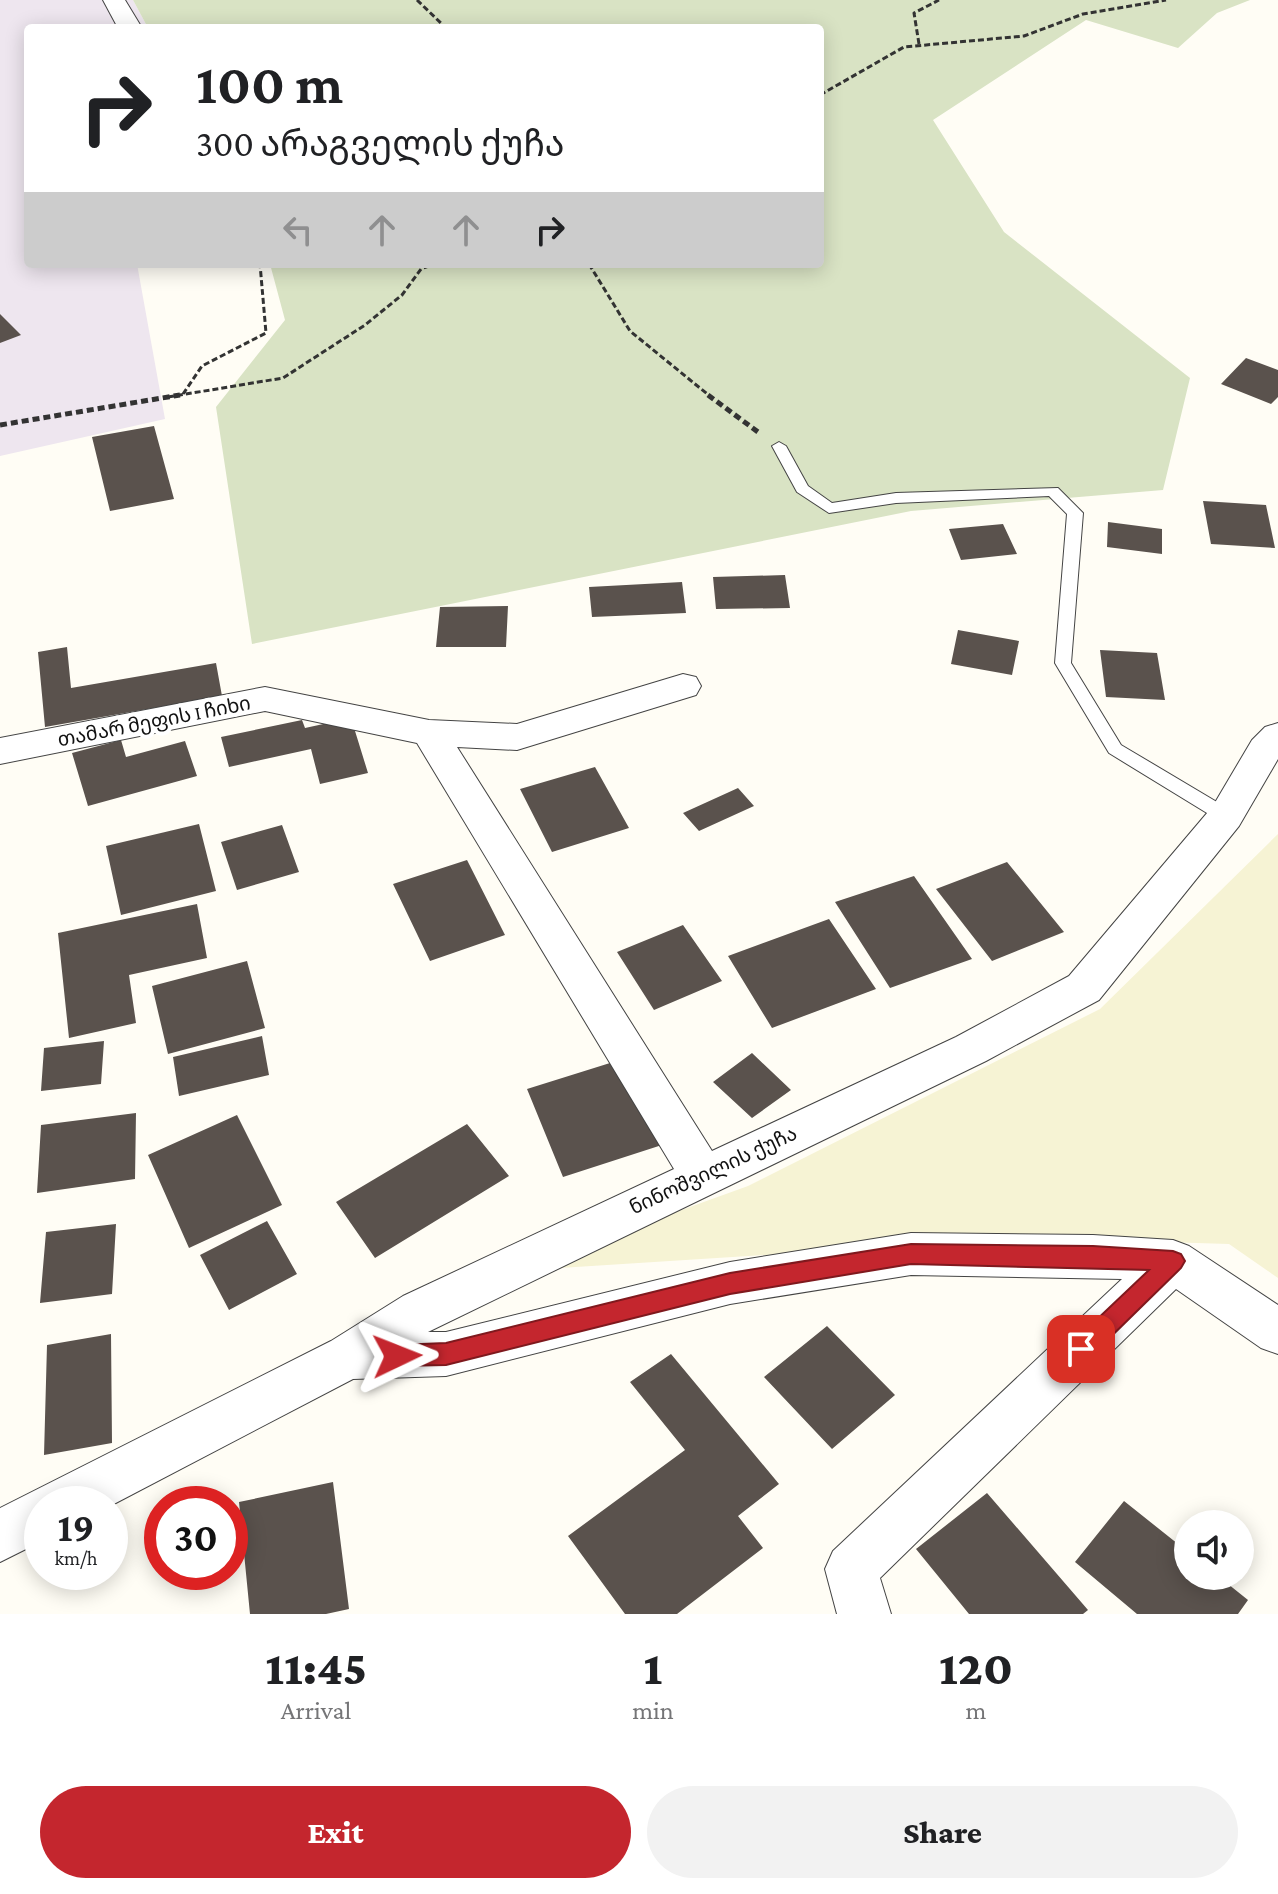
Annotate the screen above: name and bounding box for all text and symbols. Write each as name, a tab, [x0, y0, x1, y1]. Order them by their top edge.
text: 100 m	[196, 53, 343, 115]
icon: right	[64, 56, 168, 160]
text: 300 არაგველის ქუჩა	[196, 124, 565, 164]
icon: left	[276, 208, 320, 252]
icon: ahead	[360, 208, 404, 252]
icon: ahead	[444, 208, 488, 252]
icon: right	[528, 208, 572, 252]
street label: თამარ მეფის I ჩიხი	[56, 691, 253, 751]
street label: ნინოშვილის ქუჩა	[626, 1122, 801, 1220]
position arrow	[355, 1314, 439, 1398]
pin	[1047, 1315, 1115, 1383]
icon: arrive	[1059, 1327, 1103, 1371]
speed limit sign: 30	[144, 1486, 248, 1590]
text: 19	[58, 1505, 94, 1550]
map controls	[1174, 1510, 1254, 1590]
button: sound	[1174, 1510, 1254, 1590]
text: km/h	[54, 1547, 98, 1569]
text: 11:45	[265, 1641, 367, 1694]
text: 1	[644, 1641, 662, 1694]
text: 120	[939, 1641, 1013, 1694]
text: Arrival	[281, 1696, 351, 1725]
text: min	[632, 1696, 674, 1725]
text: m	[965, 1696, 986, 1725]
button: Exit	[40, 1786, 631, 1878]
button: Share	[647, 1786, 1238, 1878]

